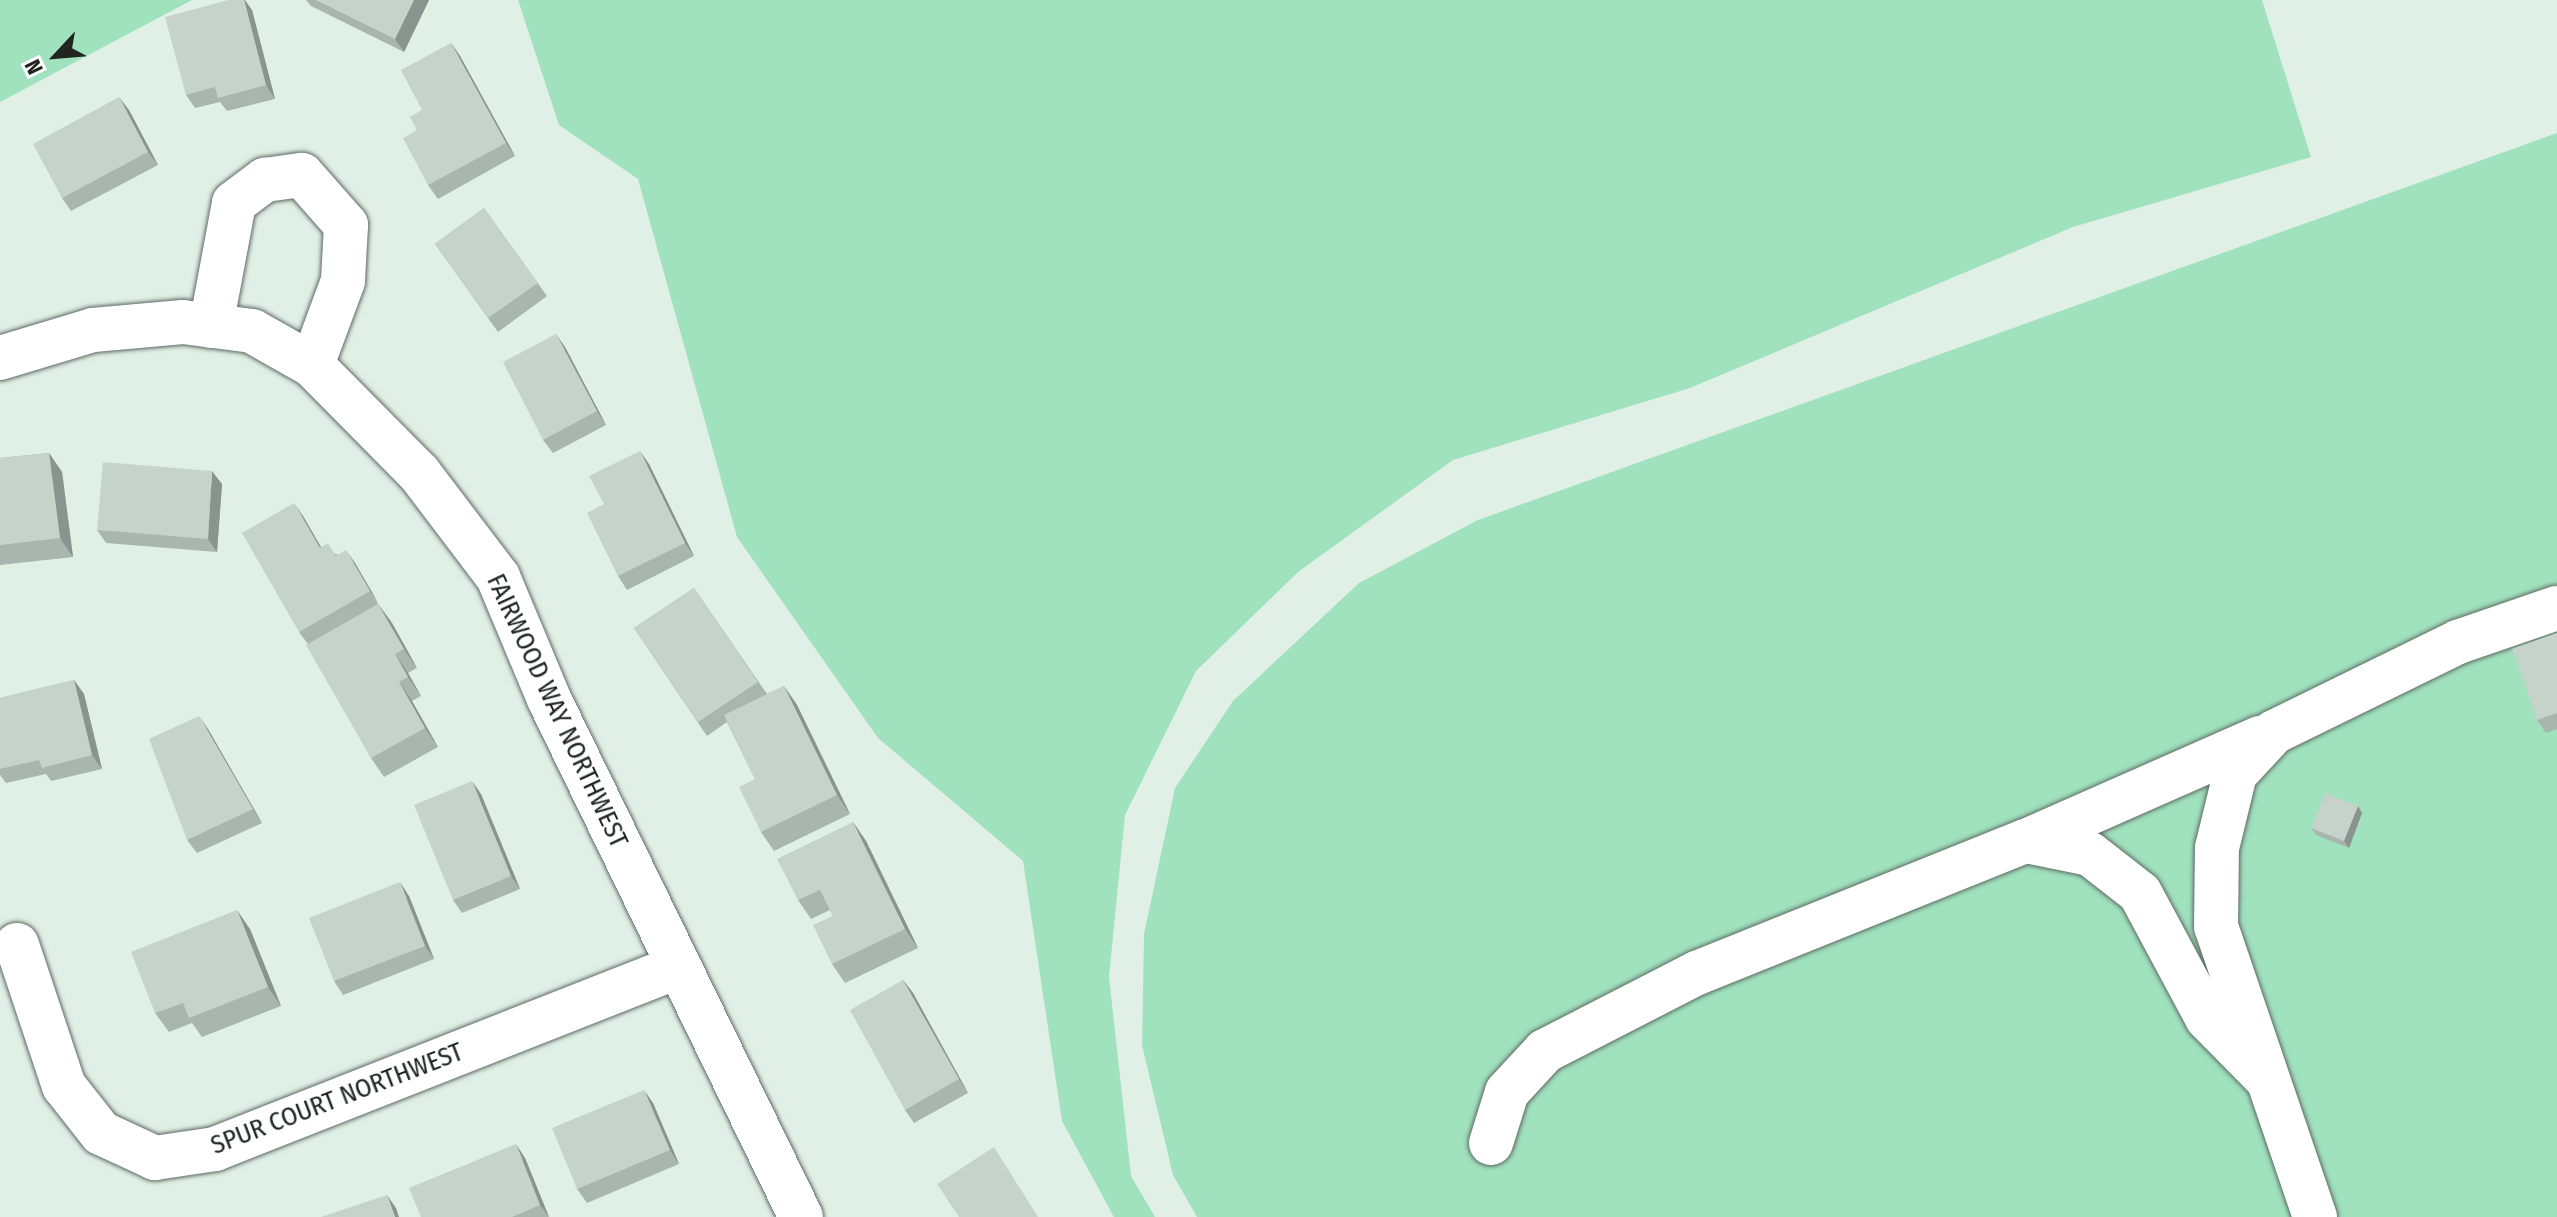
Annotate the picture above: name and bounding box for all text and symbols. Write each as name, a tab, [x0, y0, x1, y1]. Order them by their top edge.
north arrow	[16, 16, 96, 96]
text: N	[19, 55, 49, 79]
street label: FAIRWOOD WAY NORTHWEST	[480, 569, 634, 853]
street label: SPUR COURT NORTHWEST	[207, 1037, 467, 1161]

